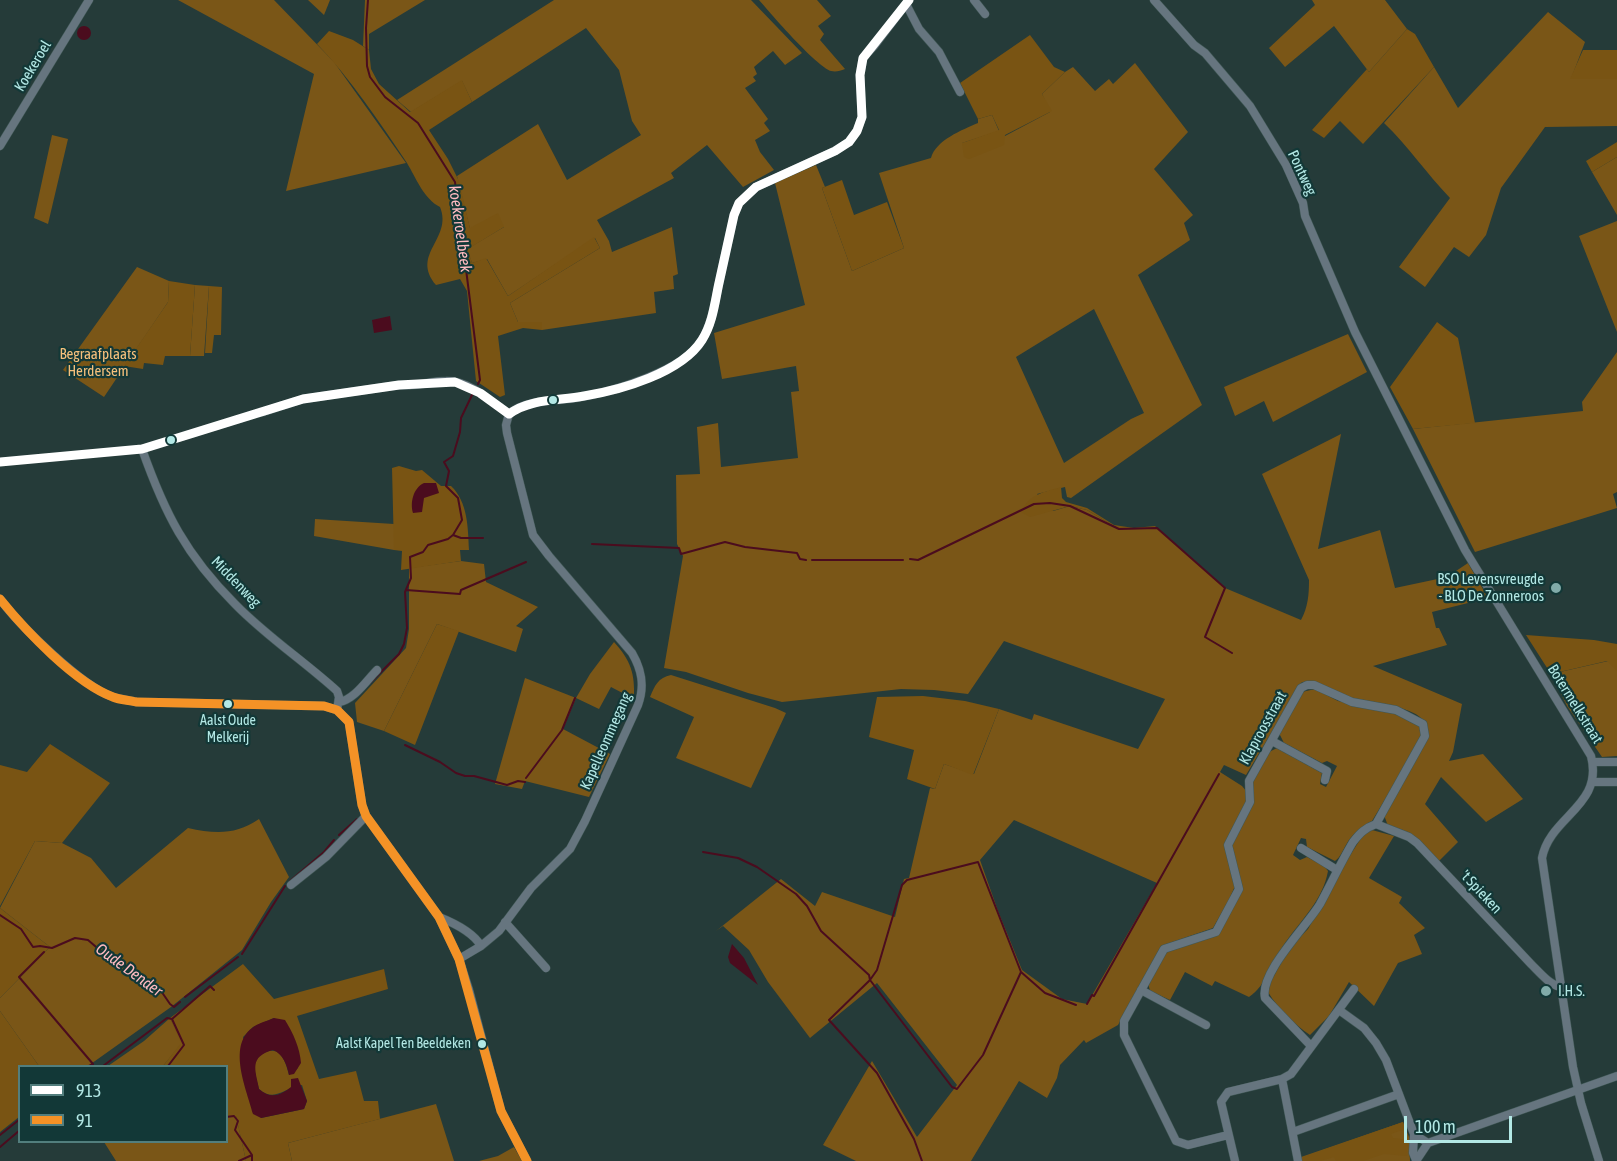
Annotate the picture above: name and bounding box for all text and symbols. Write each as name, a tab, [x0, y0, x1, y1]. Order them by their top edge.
street label: Koekeroel	[11, 37, 55, 95]
street label: Pontweg	[1284, 147, 1320, 199]
water label: koekeroelbeek	[444, 184, 476, 274]
park label: Begraafplaats Herdersem	[59, 345, 137, 380]
unlabelled marker	[547, 394, 559, 406]
unlabelled marker	[165, 434, 177, 446]
street label: Middenweg	[207, 553, 265, 611]
place label: BSO Levensvreugde - BLO De Zonneroos	[1437, 570, 1544, 605]
marker: BSO Levensvreugde - BLO De Zonneroos	[1549, 581, 1563, 595]
street label: Botermelkstraat	[1544, 661, 1606, 747]
street label: Klaproosstraat	[1235, 688, 1291, 768]
street label: Kapelleommegang	[576, 689, 636, 793]
marker: Aalst Oude Melkerij	[222, 698, 234, 710]
place label: Aalst Oude Melkerij	[200, 713, 256, 746]
street label: 't Spieken	[1456, 867, 1506, 917]
water label: Oude Dender	[92, 939, 166, 1001]
place label: I.H.S.	[1558, 982, 1585, 1000]
marker: I.H.S.	[1539, 984, 1553, 998]
place label: Aalst Kapel Ten Beeldeken	[336, 1036, 471, 1052]
marker: Aalst Kapel Ten Beeldeken	[476, 1038, 488, 1050]
legend	[18, 1065, 228, 1143]
text: 913	[76, 1080, 101, 1101]
scale bar	[1407, 1104, 1515, 1142]
text: 91	[76, 1110, 93, 1131]
text: 100 m	[1415, 1116, 1456, 1137]

